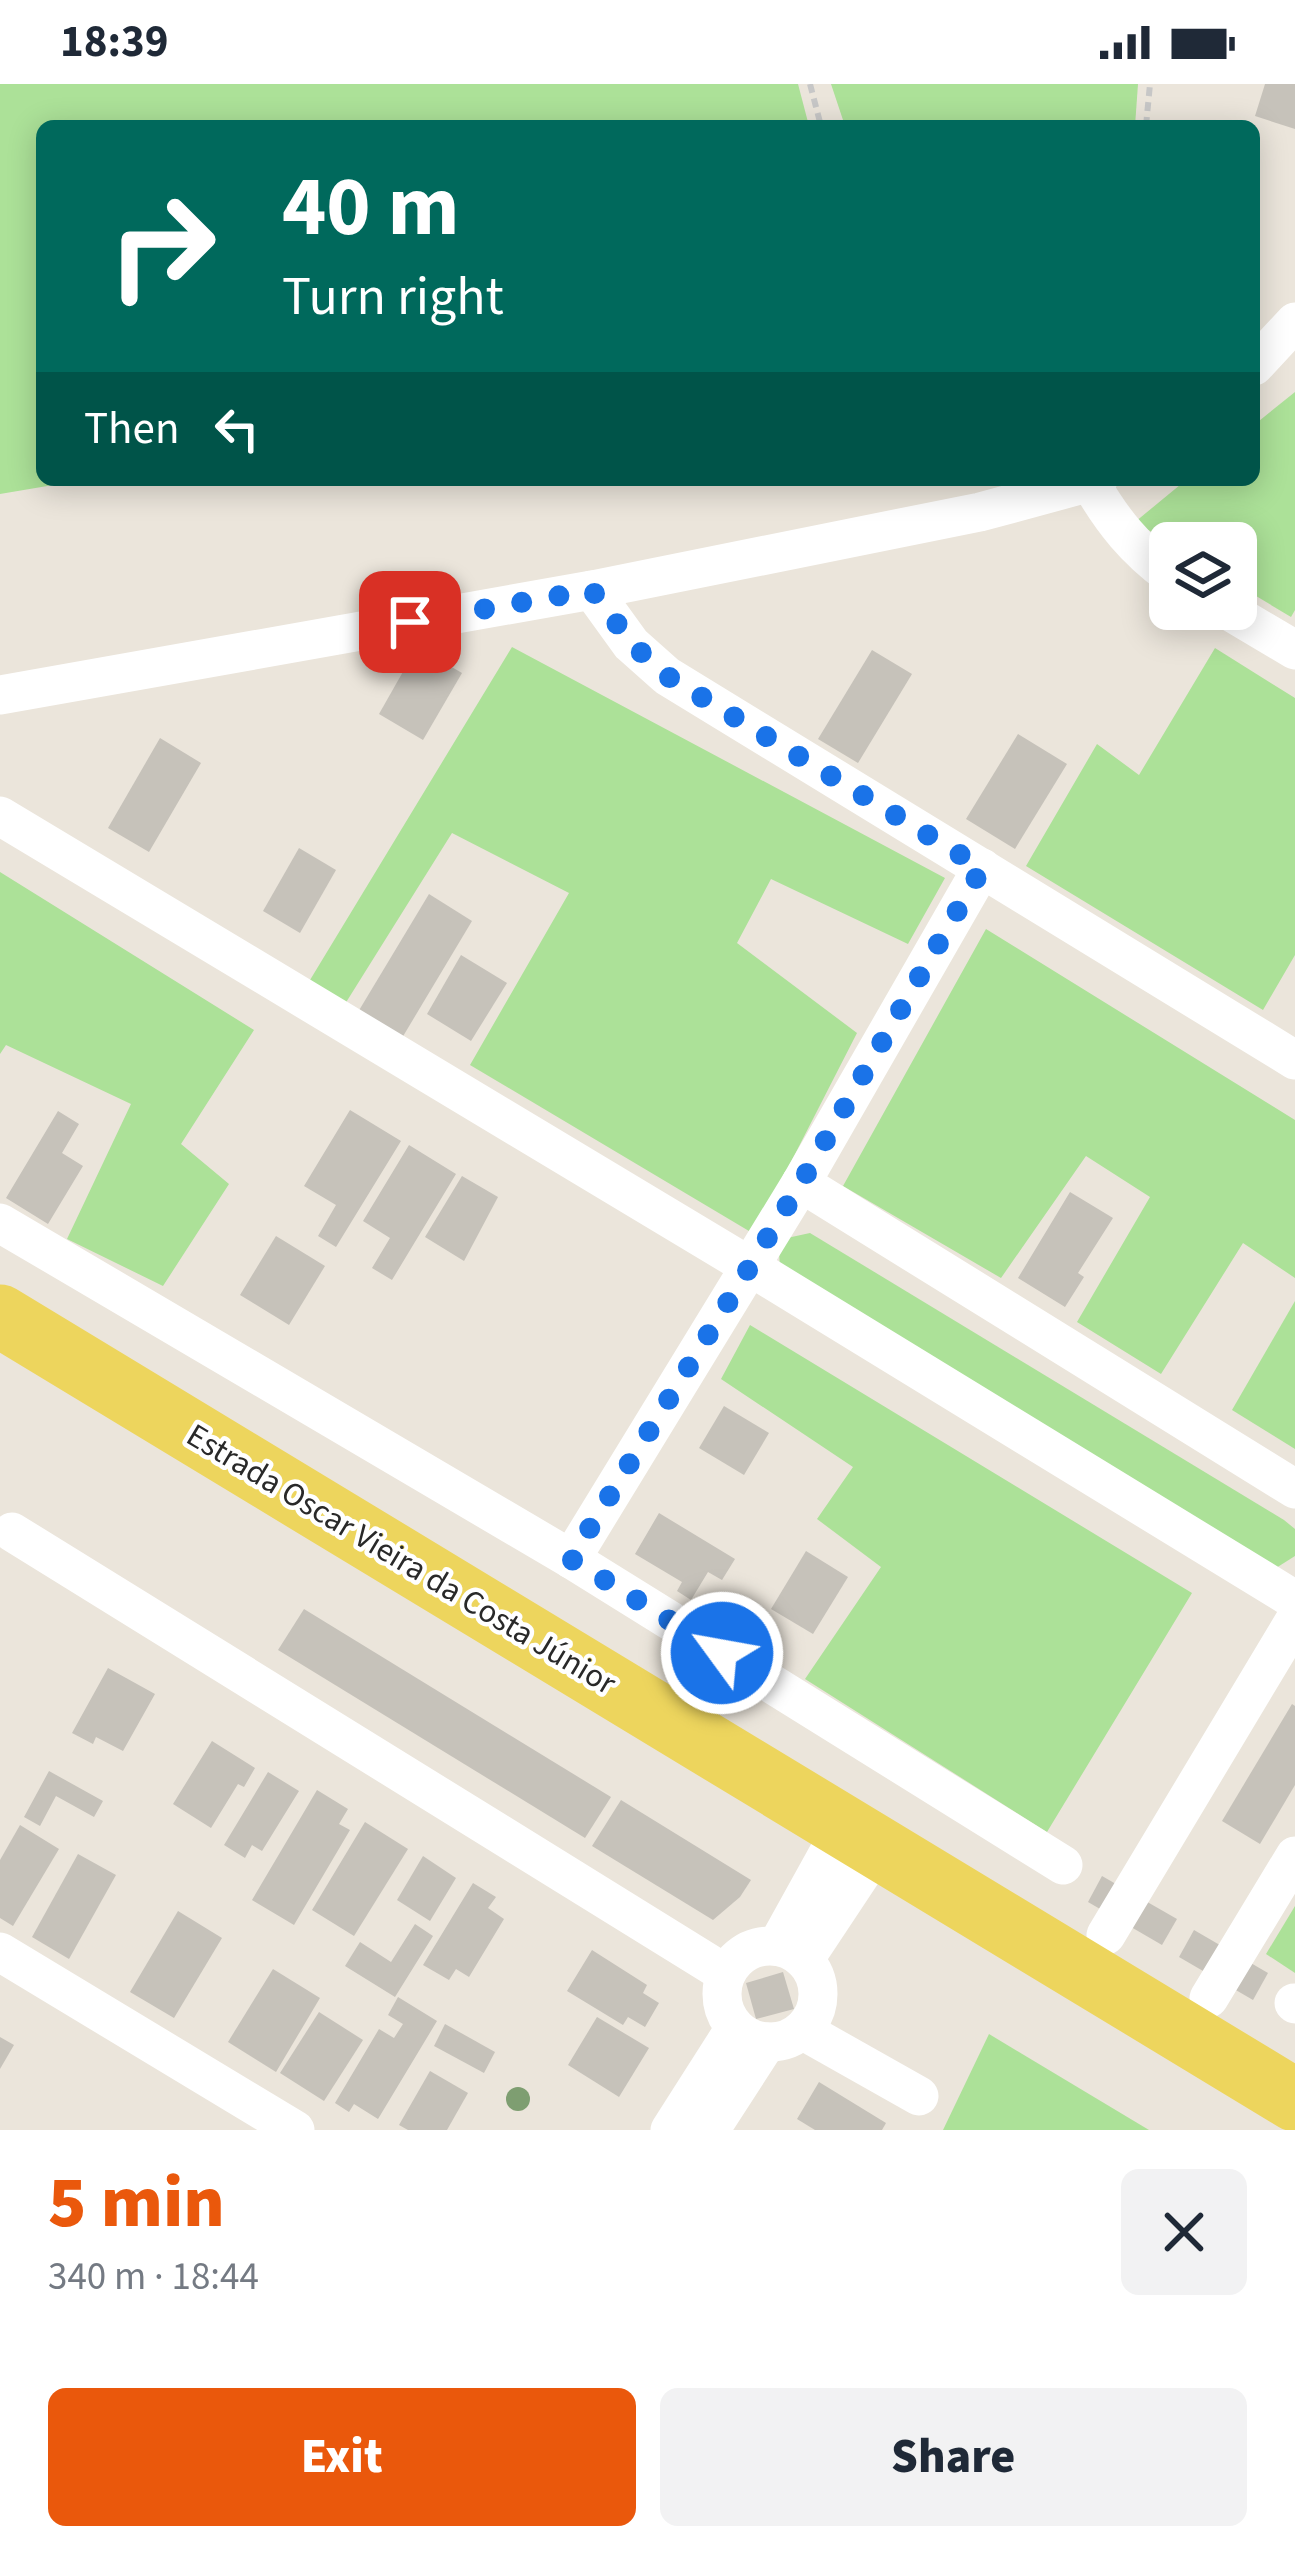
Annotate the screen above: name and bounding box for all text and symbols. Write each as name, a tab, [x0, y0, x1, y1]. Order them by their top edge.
text: 18:39	[60, 10, 169, 74]
text: 40 m	[282, 148, 460, 268]
icon: right	[84, 168, 240, 324]
text: Turn right	[282, 259, 504, 336]
icon: left	[204, 396, 270, 462]
text: Then	[84, 397, 180, 461]
map controls	[1149, 522, 1257, 630]
button: layers	[1149, 522, 1257, 630]
pin	[359, 571, 461, 673]
icon: arrive	[377, 589, 443, 655]
street label: Estrada Oscar Vieira da Costa Júnior	[178, 1412, 625, 1707]
position arrow	[659, 1590, 785, 1716]
text: 5 min	[48, 2152, 225, 2255]
button: close	[1121, 2169, 1247, 2295]
text: 340 m · 18:44	[48, 2249, 259, 2305]
button: Exit	[48, 2388, 636, 2526]
button: Share	[660, 2388, 1247, 2526]

